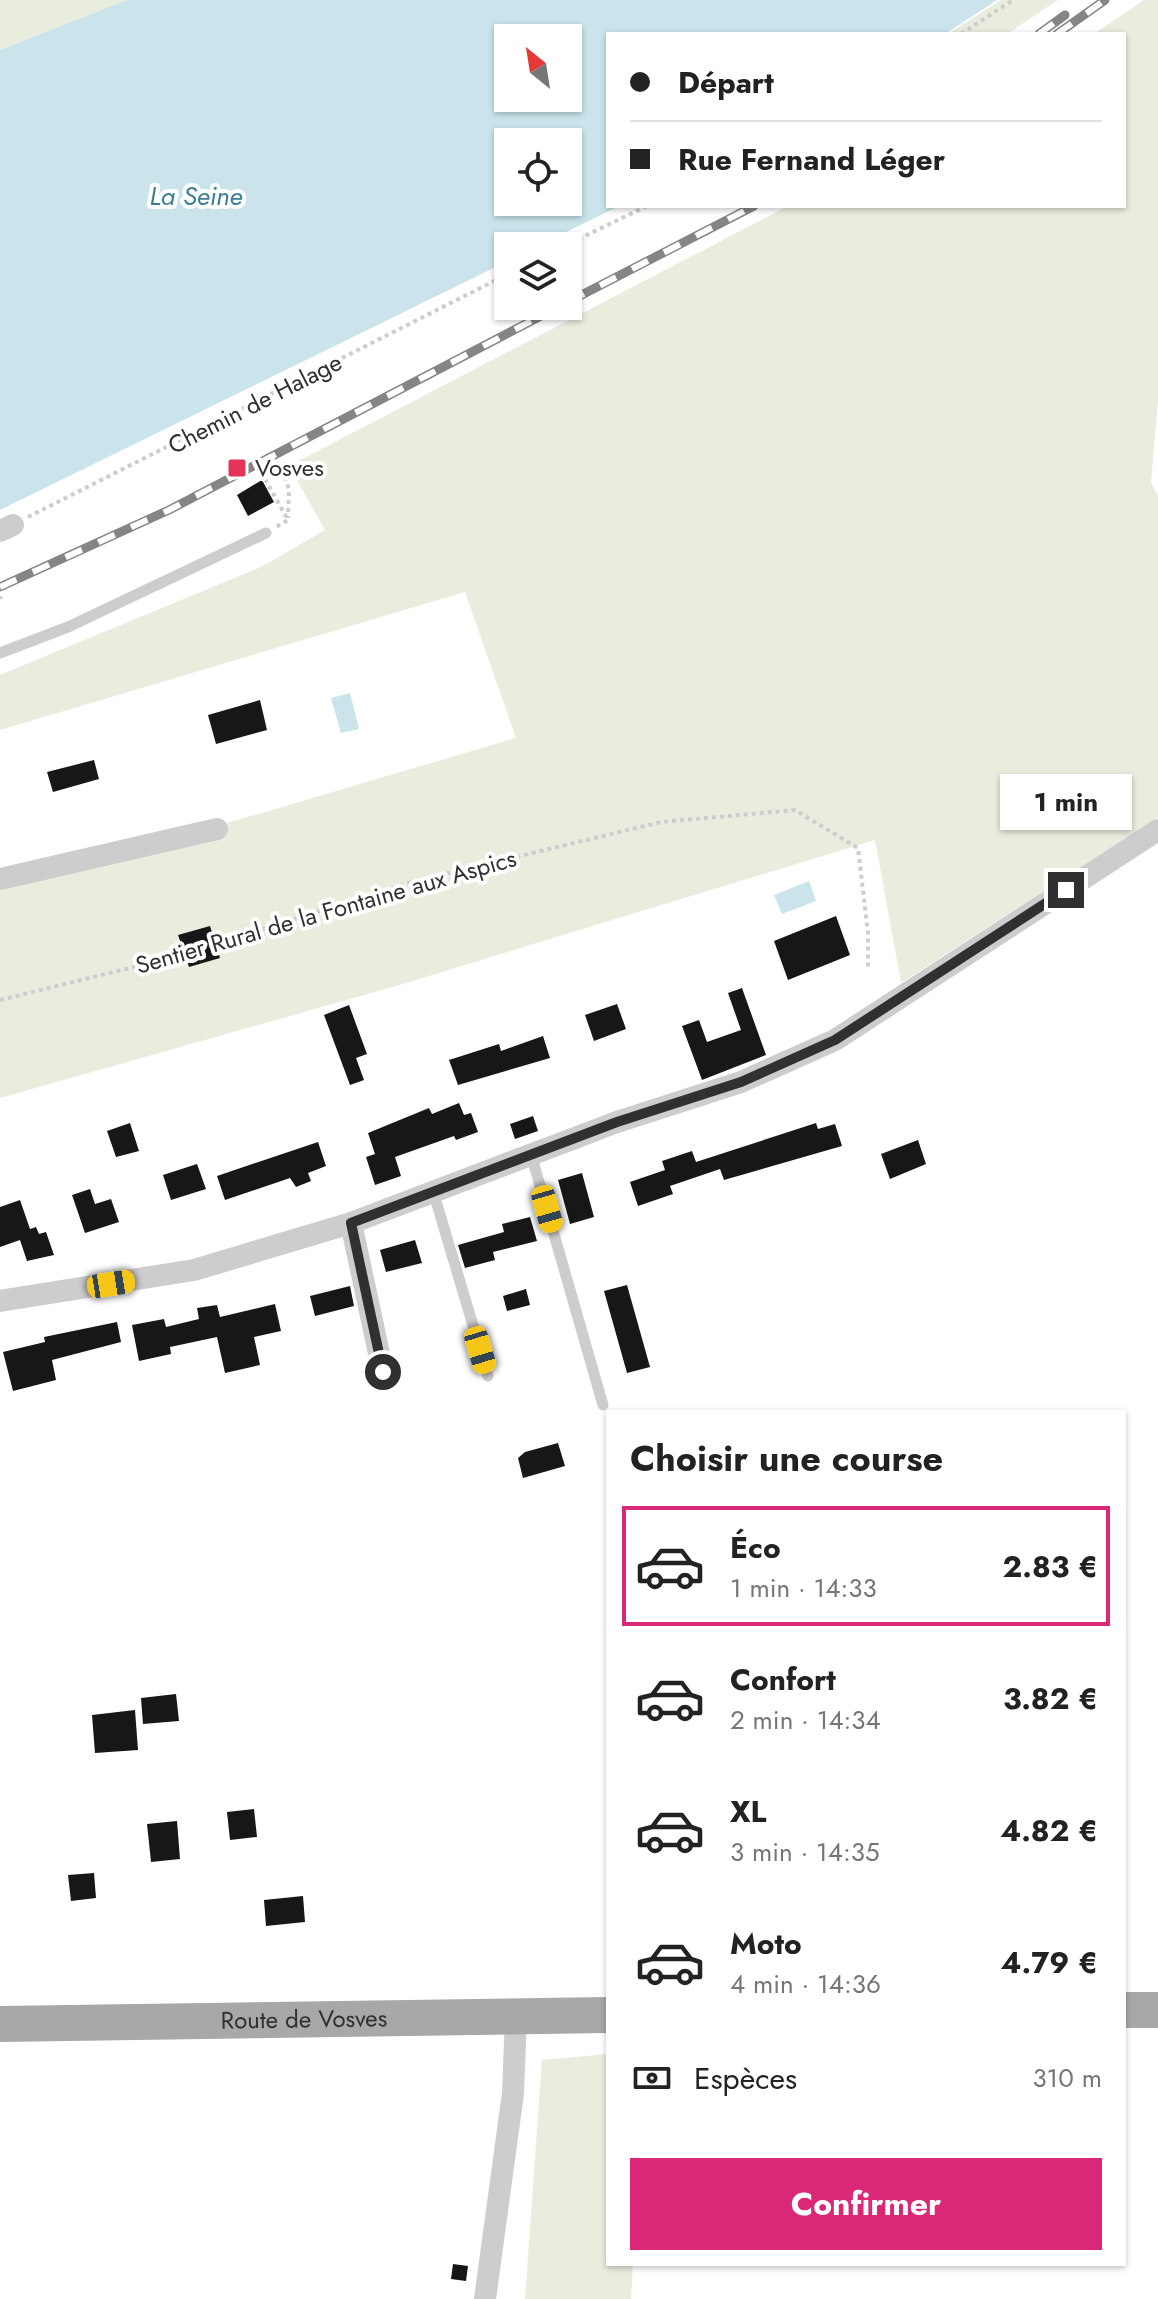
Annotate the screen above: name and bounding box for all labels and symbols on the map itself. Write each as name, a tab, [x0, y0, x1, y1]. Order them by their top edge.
north arrow	[494, 24, 582, 112]
water label: La Seine	[149, 177, 243, 215]
street label: Chemin de Halage	[162, 345, 348, 463]
place label: Vosves	[255, 450, 324, 485]
marker: Vosves	[226, 457, 248, 479]
callout: 1 min	[1000, 774, 1132, 830]
street label: Sentier Rural de la Fontaine aux Aspics	[131, 840, 520, 983]
route end	[1048, 872, 1084, 908]
car	[529, 1183, 565, 1235]
car	[85, 1268, 137, 1300]
car	[462, 1324, 498, 1376]
route start	[365, 1354, 401, 1390]
street label: Route de Vosves	[220, 2000, 388, 2038]

